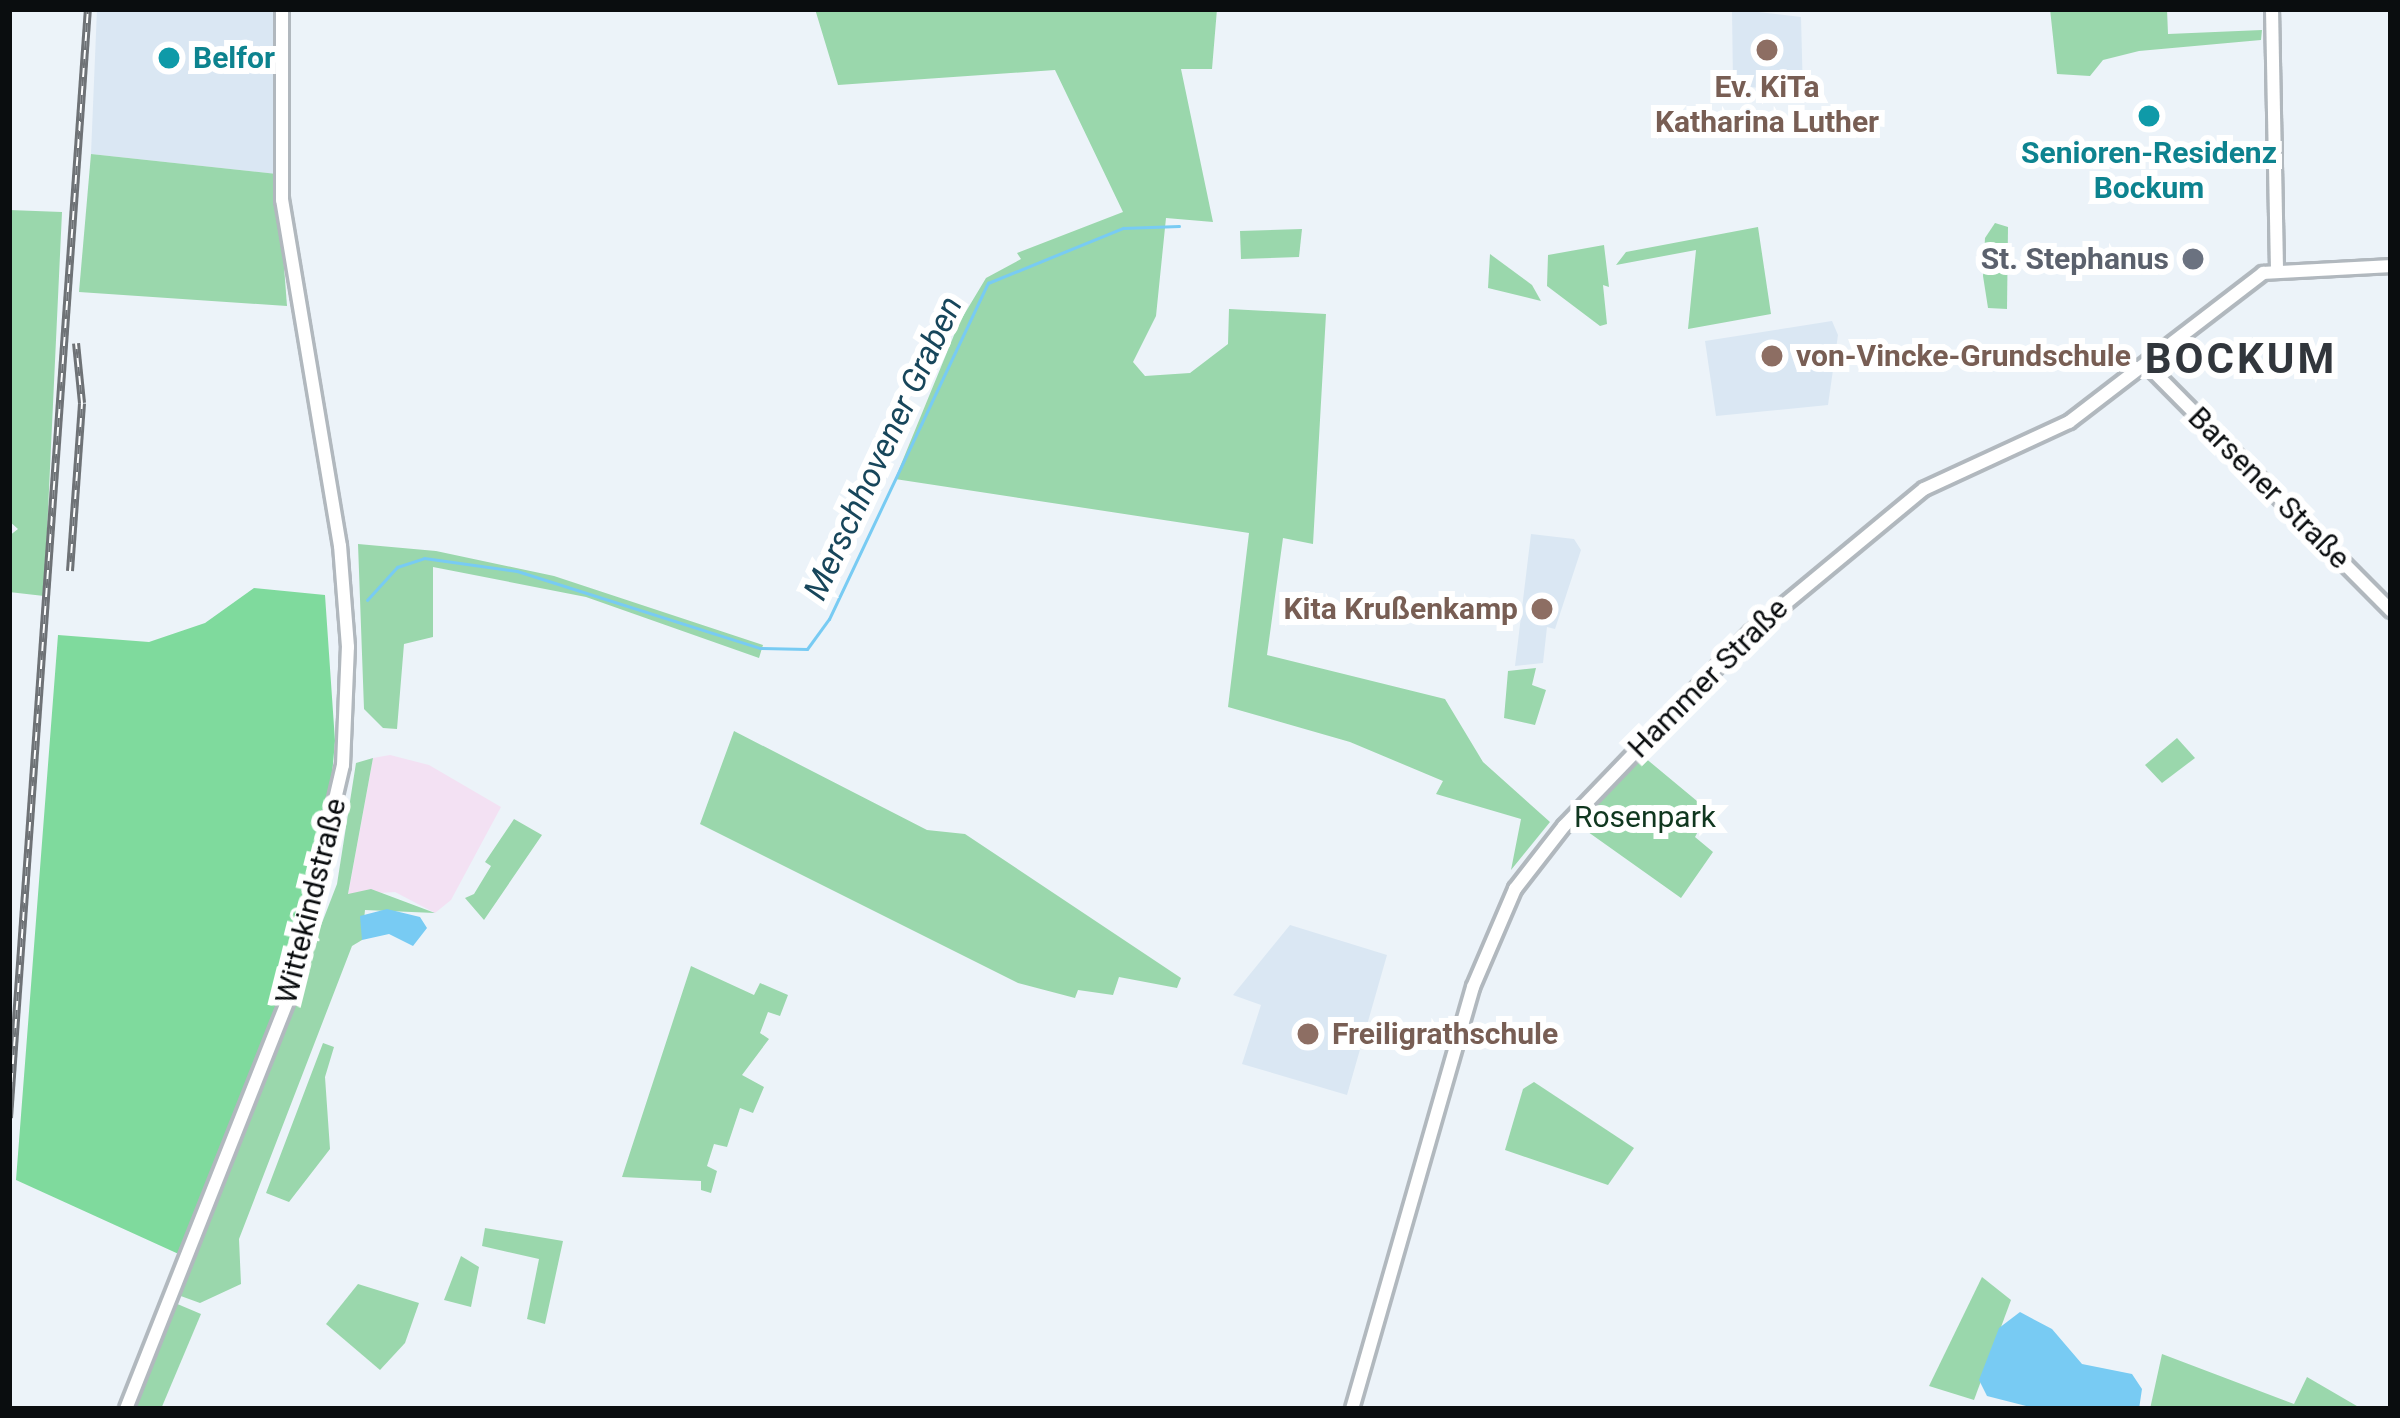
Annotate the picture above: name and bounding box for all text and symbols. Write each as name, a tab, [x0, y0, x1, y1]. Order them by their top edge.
marker: Ev. KiTa Katharina Luther	[1754, 37, 1780, 63]
place label: Belfor	[193, 40, 275, 76]
marker: Belfor	[156, 45, 182, 71]
place label: Ev. KiTa Katharina Luther	[1655, 69, 1879, 140]
marker: Senioren-Residenz Bockum	[2136, 103, 2162, 129]
place label: Senioren-Residenz Bockum	[2021, 135, 2277, 206]
place label: St. Stephanus	[1981, 241, 2169, 277]
marker: St. Stephanus	[2180, 246, 2206, 272]
water label: Merschhovener Graben	[795, 290, 971, 606]
district label: BOCKUM	[2145, 334, 2337, 384]
place label: von-Vincke-Grundschule	[1796, 338, 2131, 374]
marker: von-Vincke-Grundschule	[1759, 343, 1785, 369]
street label: Barsener Straße	[2181, 400, 2357, 576]
place label: Kita Krußenkamp	[1284, 591, 1518, 627]
street label: Hammer Straße	[1621, 591, 1795, 765]
marker: Kita Krußenkamp	[1529, 596, 1555, 622]
street label: Wittekindstraße	[268, 795, 354, 1007]
park label: Rosenpark	[1574, 799, 1716, 835]
place label: Freiligrathschule	[1332, 1016, 1558, 1052]
marker: Freiligrathschule	[1295, 1021, 1321, 1047]

